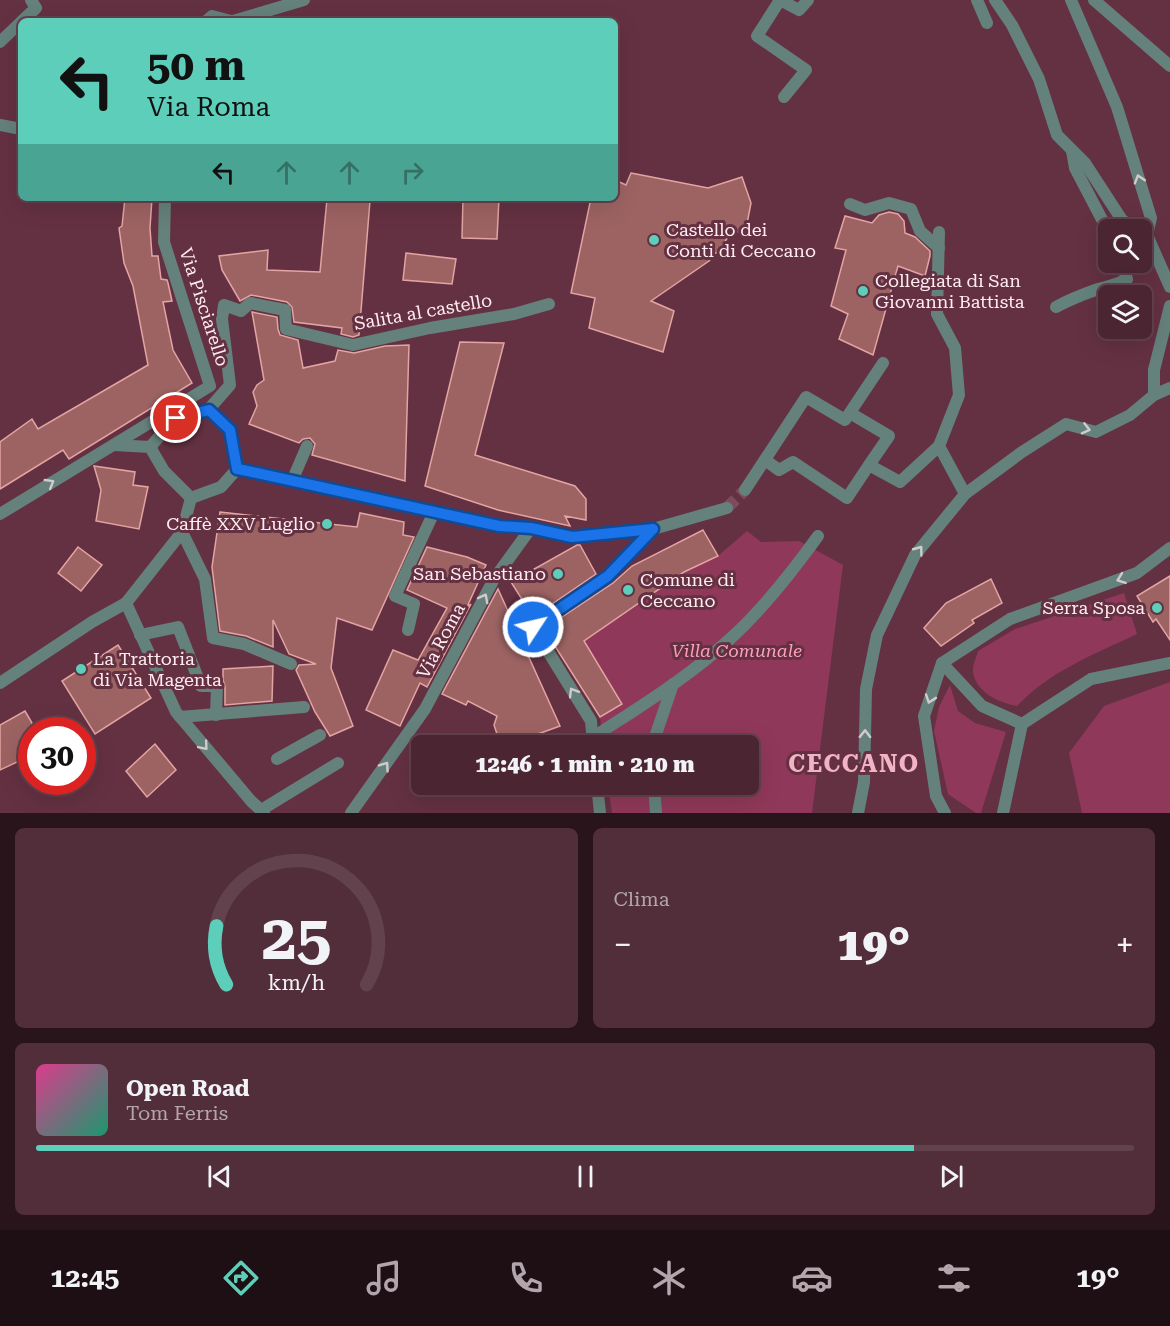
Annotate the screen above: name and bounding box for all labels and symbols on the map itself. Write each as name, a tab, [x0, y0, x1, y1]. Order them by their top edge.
one-way arrow	[1134, 174, 1146, 185]
place label: Castello dei Conti di Ceccano	[666, 219, 816, 261]
marker: Castello dei Conti di Ceccano	[647, 233, 661, 247]
street label: Via Pisciarello	[175, 245, 233, 369]
place label: Collegiata di San Giovanni Battista	[875, 270, 1025, 312]
marker: Collegiata di San Giovanni Battista	[856, 284, 870, 298]
street label: Salita al castello	[352, 289, 494, 334]
pin	[150, 392, 201, 443]
one-way arrow	[1081, 422, 1091, 435]
one-way arrow	[44, 479, 54, 491]
place label: Caffè XXV Luglio	[166, 513, 315, 534]
marker: Caffè XXV Luglio	[320, 517, 334, 531]
one-way arrow	[912, 546, 923, 557]
place label: San Sebastiano	[413, 563, 546, 584]
marker: San Sebastiano	[551, 567, 565, 581]
place label: Comune di Ceccano	[640, 569, 735, 611]
one-way arrow	[1116, 571, 1127, 584]
marker: Comune di Ceccano	[621, 583, 635, 597]
one-way arrow	[477, 593, 488, 604]
position arrow	[501, 595, 565, 659]
place label: Serra Sposa	[1042, 597, 1145, 618]
street label: Via Roma	[412, 599, 469, 682]
marker: Serra Sposa	[1150, 601, 1164, 615]
park label: Villa Comunale	[672, 640, 802, 661]
place label: La Trattoria di Via Magenta	[93, 648, 222, 690]
marker: La Trattoria di Via Magenta	[74, 662, 88, 676]
one-way arrow	[568, 688, 580, 698]
one-way arrow	[924, 693, 937, 704]
speed limit sign: 30	[18, 717, 96, 795]
one-way arrow	[859, 730, 871, 739]
one-way arrow	[197, 739, 208, 750]
district label: CECCANO	[788, 750, 920, 778]
one-way arrow	[378, 761, 389, 772]

